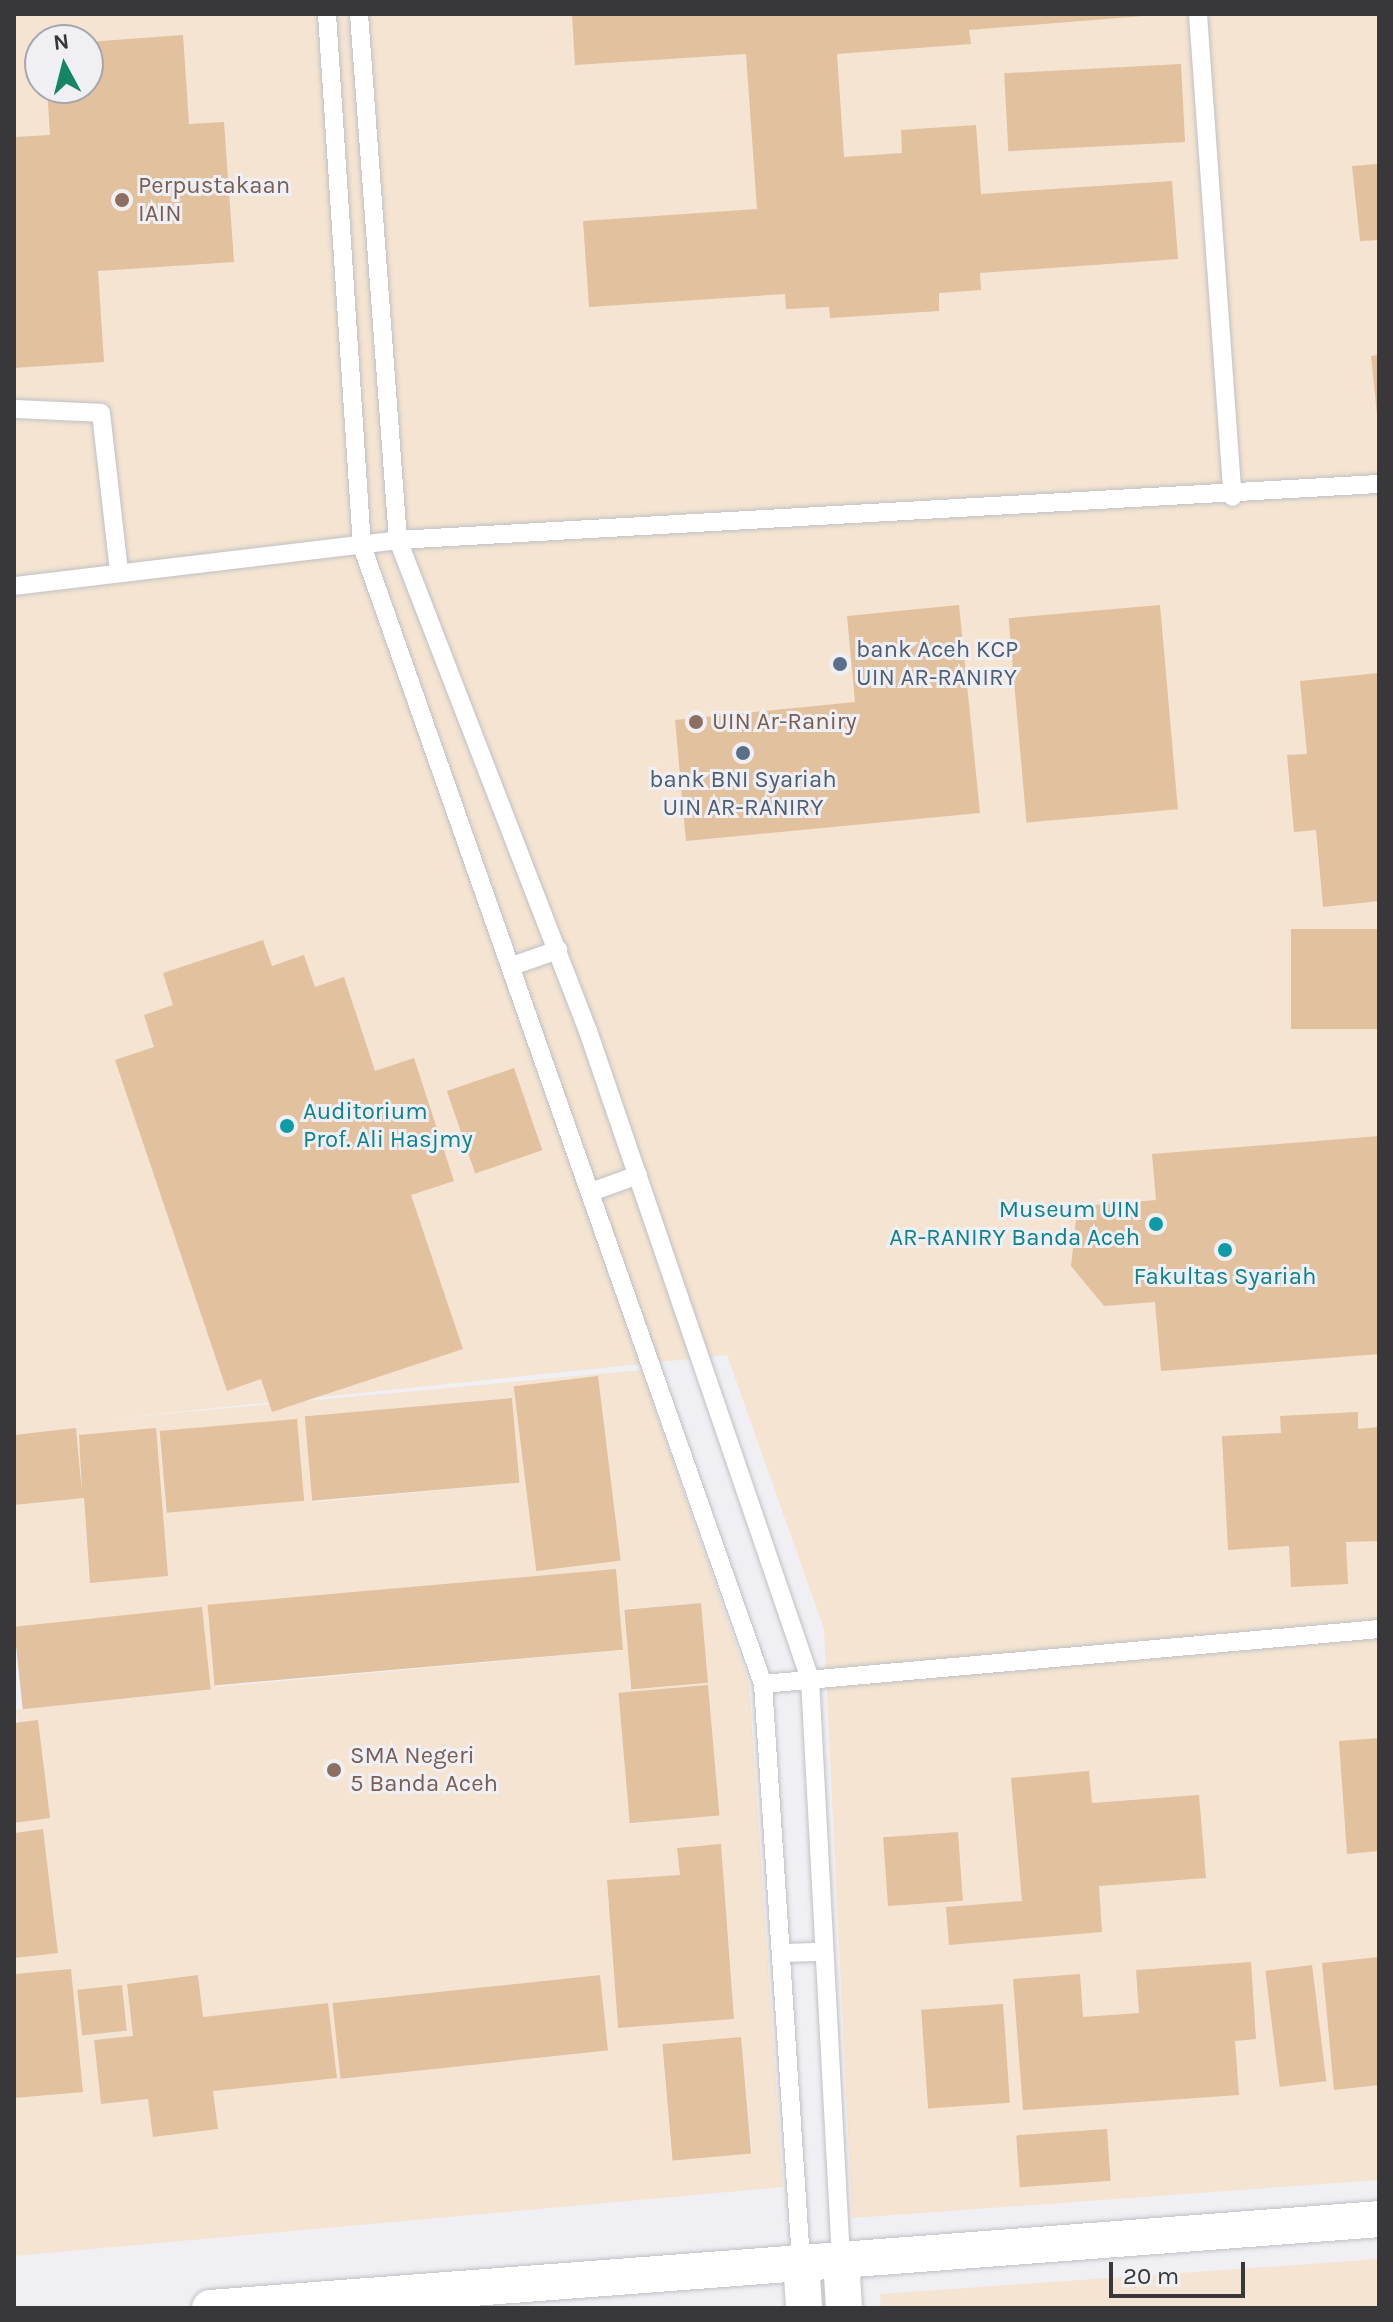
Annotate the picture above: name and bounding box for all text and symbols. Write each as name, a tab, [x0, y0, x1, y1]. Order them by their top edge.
north arrow	[24, 24, 104, 104]
text: N	[52, 28, 71, 56]
place label: Perpustakaan IAIN	[138, 172, 290, 228]
marker: Perpustakaan IAIN	[113, 191, 131, 209]
place label: bank Aceh KCP UIN AR-RANIRY	[856, 636, 1018, 692]
marker: bank Aceh KCP UIN AR-RANIRY	[831, 655, 849, 673]
place label: UIN Ar-Raniry	[712, 708, 857, 736]
marker: UIN Ar-Raniry	[687, 713, 705, 731]
marker: bank BNI Syariah UIN AR-RANIRY	[734, 744, 752, 762]
place label: bank BNI Syariah UIN AR-RANIRY	[649, 766, 837, 822]
place label: Auditorium Prof. Ali Hasjmy	[303, 1098, 473, 1154]
marker: Auditorium Prof. Ali Hasjmy	[278, 1117, 296, 1135]
place label: Museum UIN AR-RANIRY Banda Aceh	[889, 1196, 1140, 1252]
marker: Museum UIN AR-RANIRY Banda Aceh	[1147, 1215, 1165, 1233]
marker: Fakultas Syariah	[1216, 1241, 1234, 1259]
place label: Fakultas Syariah	[1134, 1263, 1316, 1291]
place label: SMA Negeri 5 Banda Aceh	[350, 1742, 498, 1798]
marker: SMA Negeri 5 Banda Aceh	[325, 1761, 343, 1779]
scale bar	[1113, 2246, 1249, 2296]
text: 20 m	[1123, 2262, 1179, 2290]

